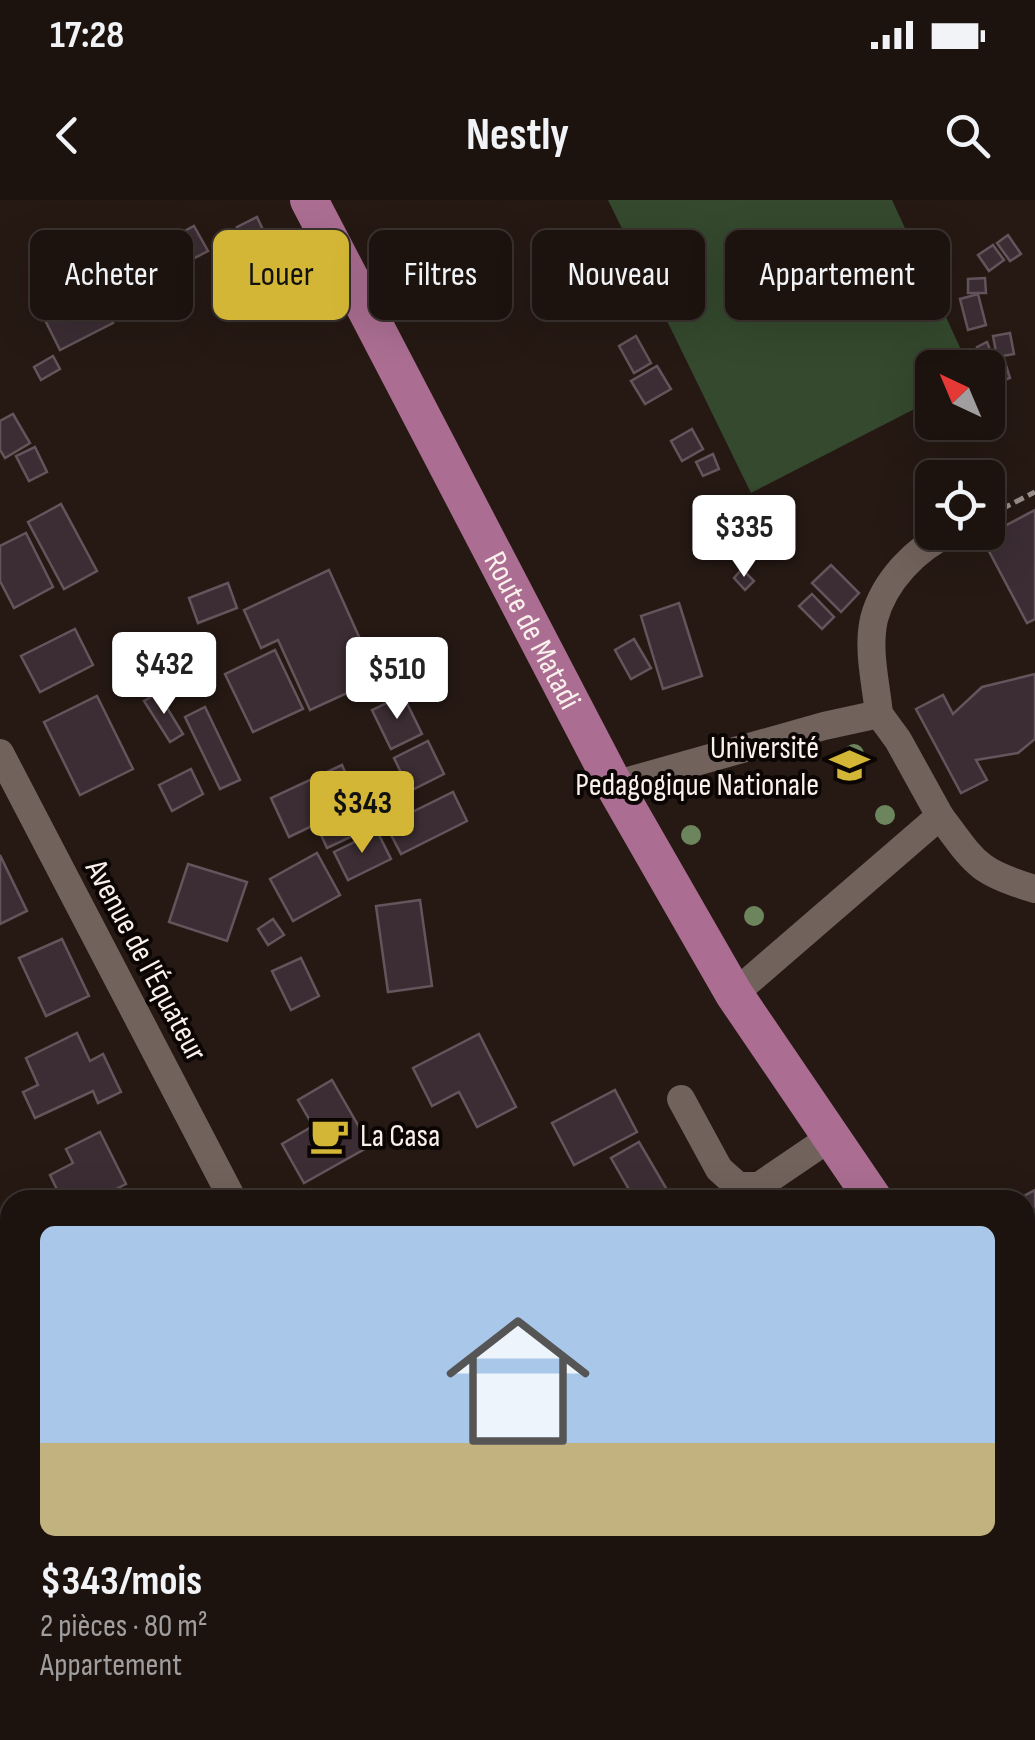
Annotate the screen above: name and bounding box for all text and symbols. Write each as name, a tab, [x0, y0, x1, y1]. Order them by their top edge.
text: 17:28	[50, 13, 124, 58]
icon: back	[40, 108, 95, 163]
text: Nestly	[466, 108, 569, 163]
icon: search	[940, 108, 995, 163]
chip: Acheter	[30, 230, 193, 320]
chip: Louer	[213, 230, 349, 320]
chip: Filtres	[369, 230, 512, 320]
chip: Nouveau	[532, 230, 705, 320]
chip: Appartement	[725, 230, 950, 320]
north arrow	[915, 350, 1005, 440]
map controls	[915, 350, 1005, 550]
button: locate	[915, 460, 1005, 550]
pin: $335	[685, 495, 803, 580]
text: $335	[714, 508, 774, 547]
street label: Route de Matadi	[475, 545, 589, 716]
pin: $432	[105, 632, 223, 717]
pin: $510	[338, 637, 456, 722]
text: $432	[134, 645, 194, 684]
text: $510	[368, 650, 426, 689]
place label: Université Pedagogique Nationale	[575, 729, 819, 805]
school or university icon: Université Pedagogique Nationale	[828, 744, 870, 786]
pin: $343	[303, 771, 421, 856]
text: $343	[332, 784, 392, 823]
street label: Avenue de l'Équateur	[76, 852, 215, 1068]
cafe icon: La Casa	[309, 1114, 351, 1156]
place label: La Casa	[360, 1117, 440, 1156]
icon: home	[428, 1291, 608, 1471]
text: $343/mois	[40, 1556, 202, 1607]
text: 2 pièces · 80 m²	[40, 1607, 208, 1646]
text: Appartement	[40, 1646, 182, 1685]

